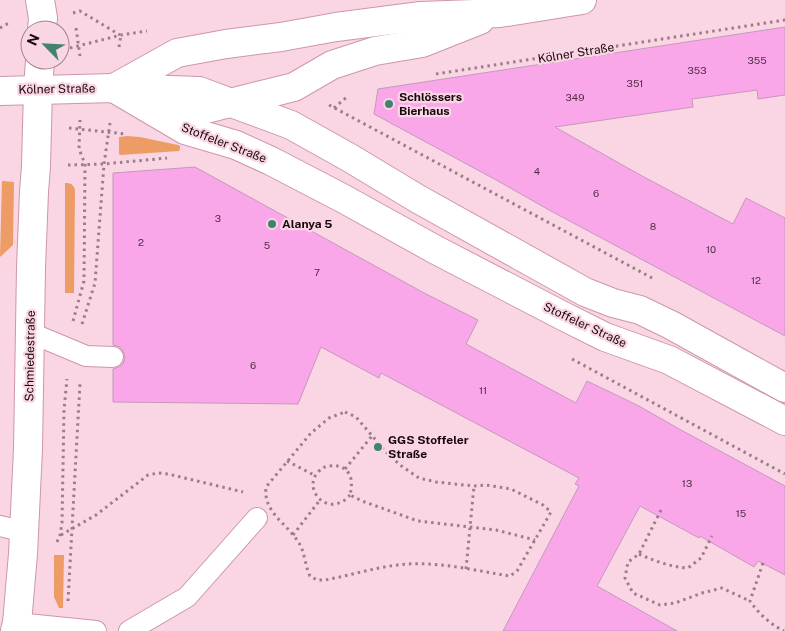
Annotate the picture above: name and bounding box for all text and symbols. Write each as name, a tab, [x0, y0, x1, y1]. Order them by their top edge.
north arrow	[20, 20, 70, 70]
text: N	[24, 31, 43, 48]
street label: Kölner Straße	[537, 40, 615, 66]
house number: 355	[747, 54, 767, 66]
house number: 353	[687, 64, 707, 76]
house number: 351	[627, 77, 643, 89]
street label: Kölner Straße	[18, 81, 96, 97]
place label: Schlössers Bierhaus	[399, 90, 462, 118]
house number: 349	[566, 91, 584, 103]
marker: Schlössers Bierhaus	[383, 98, 395, 110]
street label: Stoffeler Straße	[179, 120, 269, 166]
house number: 4	[534, 165, 540, 177]
house number: 6	[593, 187, 599, 199]
house number: 3	[215, 212, 221, 224]
place label: Alanya 5	[282, 217, 332, 231]
marker: Alanya 5	[266, 218, 278, 230]
house number: 8	[650, 220, 656, 232]
house number: 2	[138, 236, 144, 248]
house number: 5	[264, 239, 270, 251]
house number: 10	[706, 243, 716, 255]
house number: 7	[314, 266, 320, 278]
house number: 12	[751, 274, 761, 286]
street label: Stoffeler Straße	[541, 300, 629, 350]
street label: Schmiedestraße	[22, 310, 38, 402]
house number: 6	[250, 359, 256, 371]
house number: 11	[479, 384, 487, 396]
place label: GGS Stoffeler Straße	[388, 433, 469, 461]
marker: GGS Stoffeler Straße	[372, 441, 384, 453]
house number: 13	[682, 477, 692, 489]
house number: 15	[736, 507, 746, 519]

